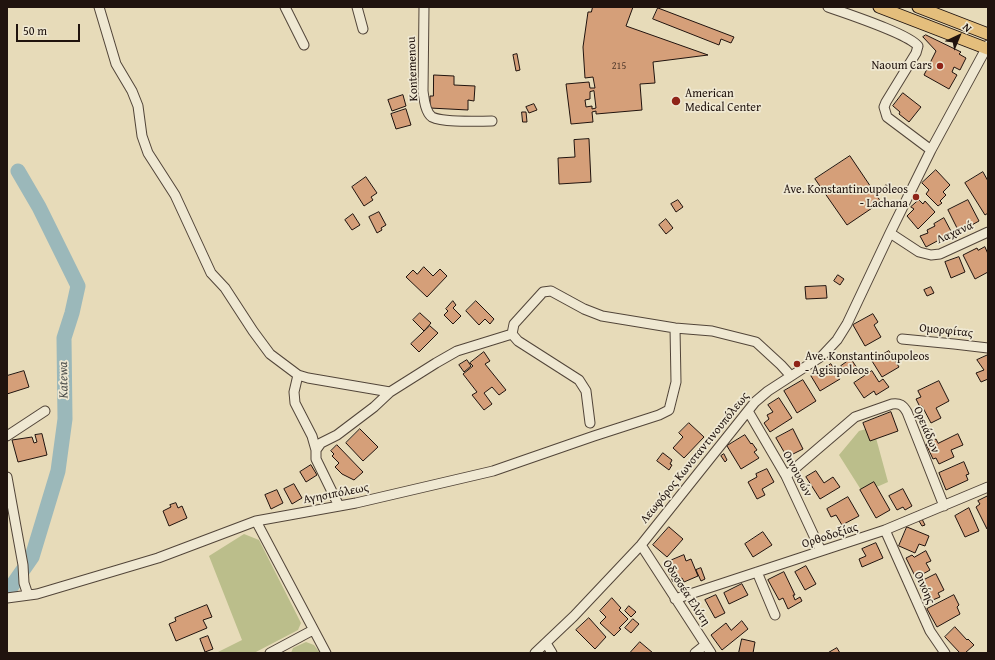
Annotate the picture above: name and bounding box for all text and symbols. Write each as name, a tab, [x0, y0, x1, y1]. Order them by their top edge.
scale bar	[18, 16, 82, 42]
north arrow	[939, 16, 979, 56]
text: N	[959, 19, 976, 36]
text: 50 m	[23, 22, 47, 39]
street label: Kontemenou	[405, 36, 421, 102]
place label: Naoum Cars	[872, 59, 932, 73]
house number: 215	[612, 60, 626, 72]
marker: Naoum Cars	[935, 61, 945, 71]
place label: American Medical Center	[685, 87, 761, 115]
marker: American Medical Center	[670, 95, 682, 107]
place label: Ave. Konstantinoupoleos - Lachana	[784, 183, 908, 211]
marker: Ave. Konstantinoupoleos - Lachana	[911, 192, 921, 202]
street label: Λαχανά	[934, 219, 976, 247]
street label: Ομορφίτας	[918, 321, 974, 341]
place label: Ave. Konstantinoupoleos - Agisipoleos	[805, 350, 929, 378]
marker: Ave. Konstantinoupoleos - Agisipoleos	[792, 359, 802, 369]
water label: Katewa	[56, 361, 72, 399]
street label: Λεωφόρος Κωνσταντινουπόλεως	[637, 389, 753, 527]
street label: Ορειάδων	[910, 405, 942, 455]
street label: Οινουσών	[779, 449, 815, 499]
street label: Αγησιπόλεως	[302, 481, 370, 507]
street label: Ορθοδοξίας	[800, 520, 860, 552]
street label: Οδυσσέα Ελύτη	[659, 557, 713, 629]
street label: Οινόης	[910, 569, 938, 607]

